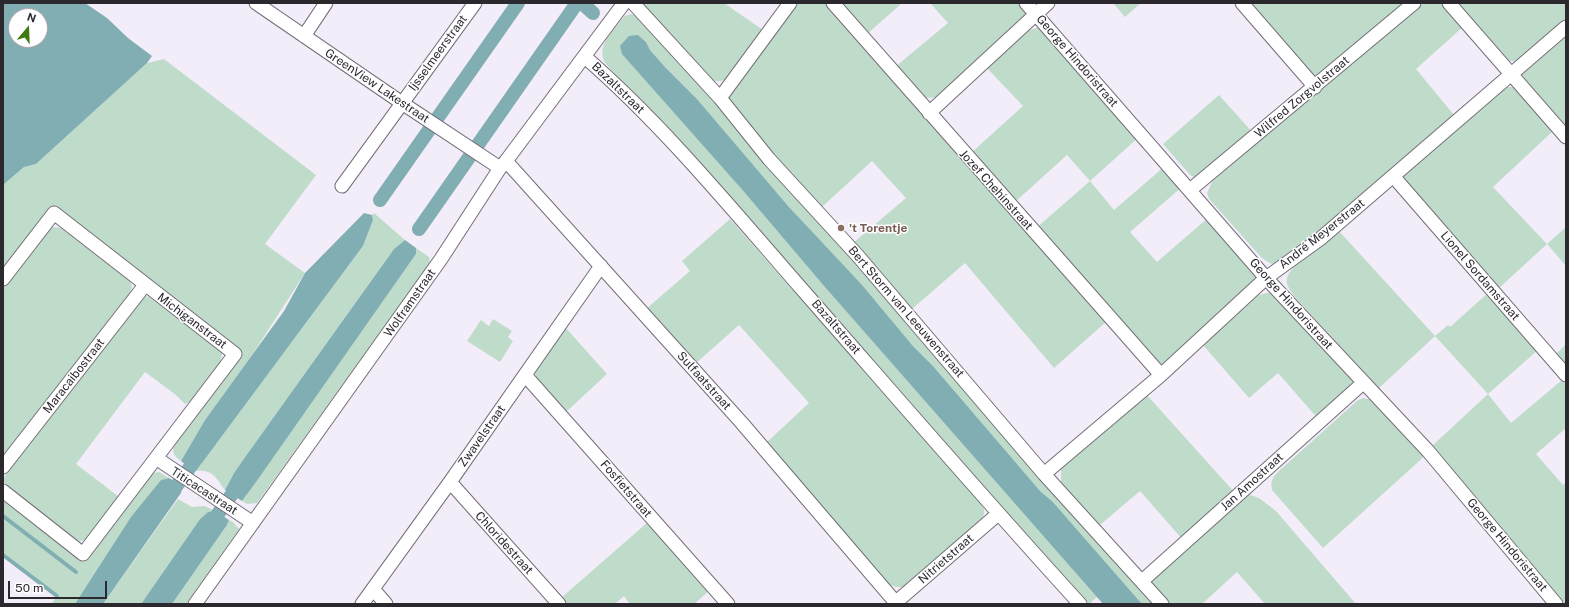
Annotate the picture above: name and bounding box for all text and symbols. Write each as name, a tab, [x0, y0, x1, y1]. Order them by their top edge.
north arrow	[8, 8, 48, 48]
text: N	[26, 11, 38, 25]
street label: Ijsselmeerstraat	[406, 12, 470, 94]
street label: George Hindoristraat	[1033, 12, 1121, 110]
street label: GreenView Lakestraat	[322, 46, 432, 126]
street label: Wilfred Zorgvolstraat	[1252, 53, 1352, 141]
street label: Bazaltstraat	[589, 59, 647, 117]
street label: Jozef Chehinstraat	[956, 147, 1036, 233]
street label: André Meyerstraat	[1276, 196, 1368, 272]
place label: 't Torentje	[849, 221, 907, 235]
marker: 't Torentje	[836, 223, 846, 233]
street label: Lionel Sordamstraat	[1437, 229, 1523, 323]
street label: Bert Storm van Leeuwenstraat	[845, 243, 967, 381]
street label: George Hindoristraat	[1246, 256, 1336, 352]
street label: Wolframstraat	[381, 266, 439, 340]
street label: Michiganstraat	[154, 290, 230, 352]
street label: Bazaltstraat	[808, 297, 864, 357]
street label: Maracaibostraat	[40, 336, 108, 416]
street label: Sulfaatstraat	[674, 349, 734, 413]
street label: Zwavelstraat	[455, 402, 509, 470]
street label: Jan Amostraat	[1218, 450, 1286, 514]
street label: Fosfietstraat	[597, 457, 655, 521]
street label: Titicacastraat	[168, 464, 240, 518]
street label: George Hindoristraat	[1464, 495, 1550, 595]
street label: Chloridestraat	[472, 509, 536, 577]
street label: Nitrietstraat	[916, 531, 976, 587]
scale bar	[10, 573, 109, 599]
text: 50 m	[15, 581, 43, 595]

